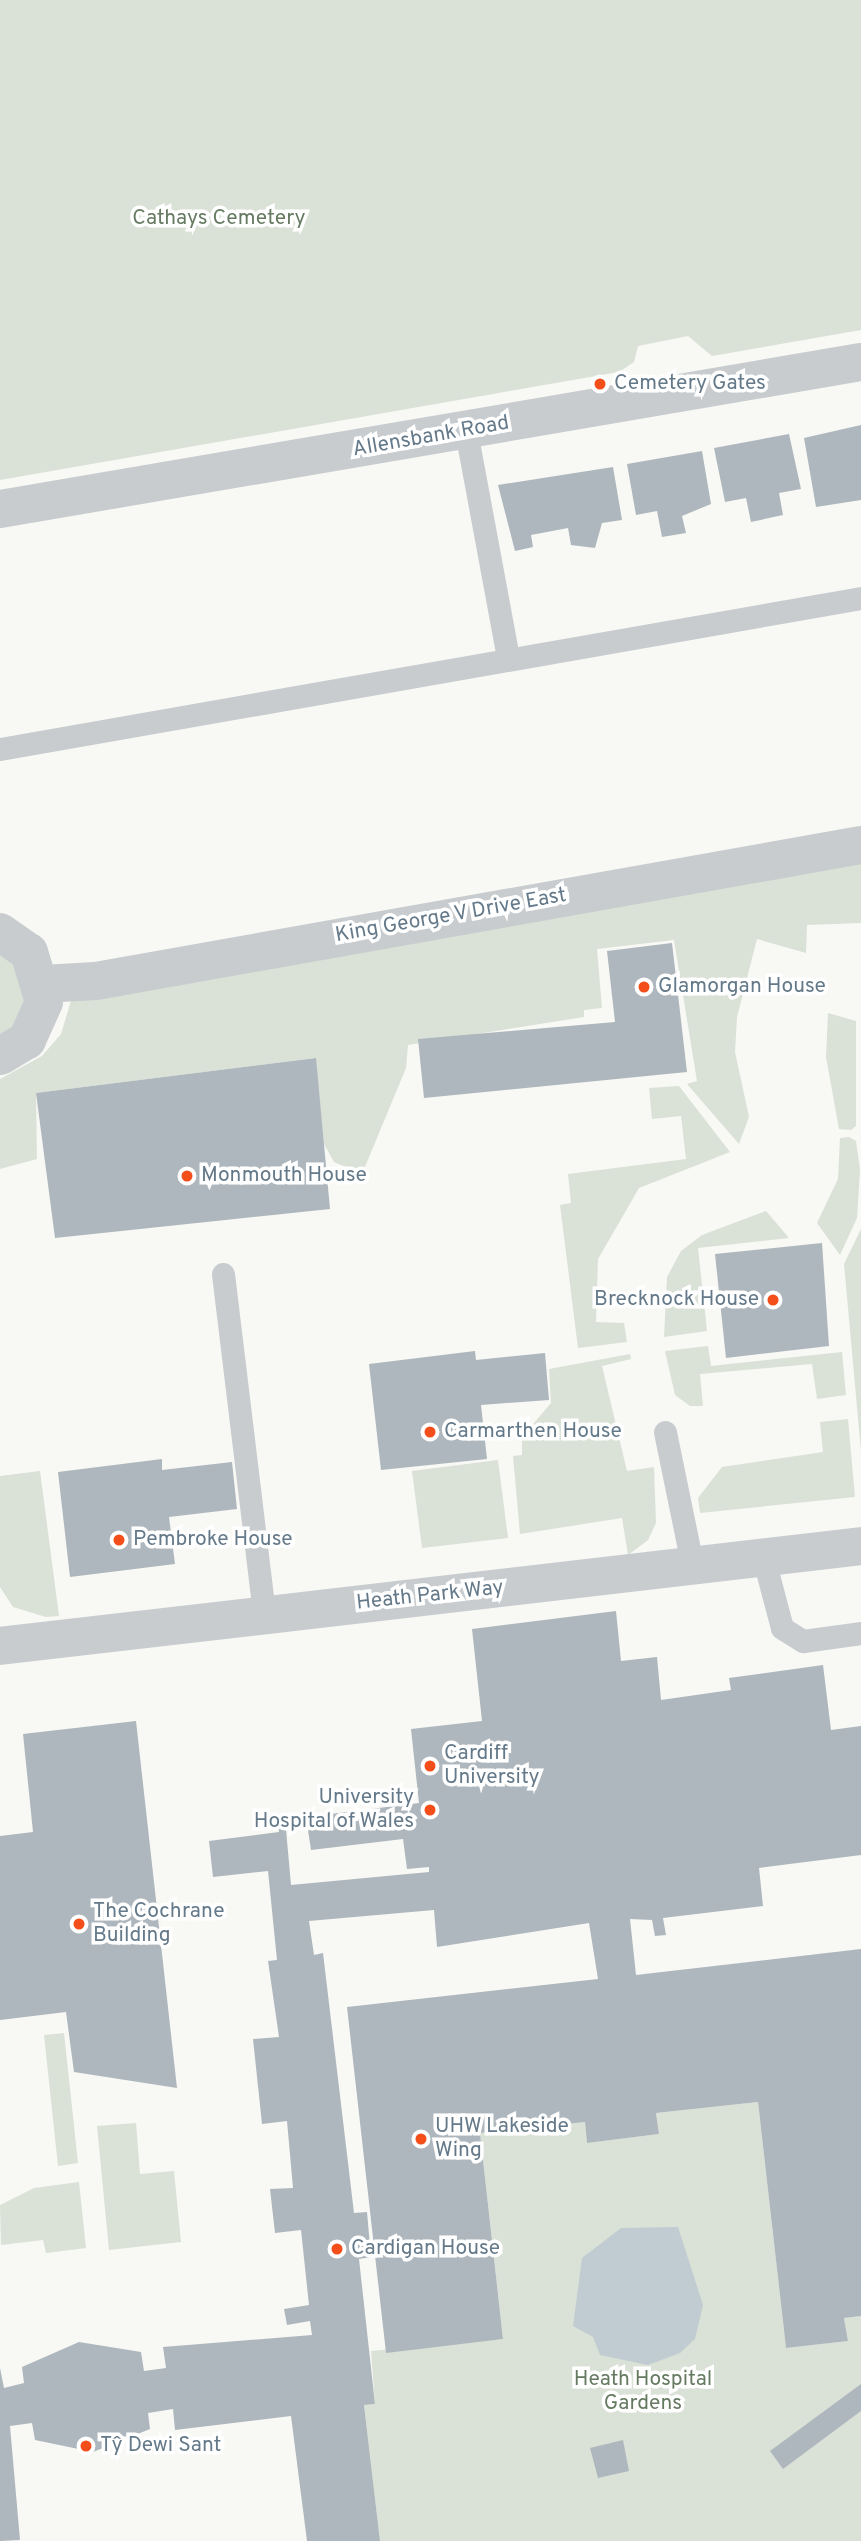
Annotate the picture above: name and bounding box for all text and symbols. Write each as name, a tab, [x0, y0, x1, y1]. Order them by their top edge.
park label: Cathays Cemetery	[132, 206, 306, 232]
place label: Cemetery Gates	[614, 371, 766, 397]
marker: Cemetery Gates	[592, 376, 608, 392]
street label: Allensbank Road	[351, 411, 511, 463]
street label: King George V Drive East	[333, 883, 569, 949]
place label: Glamorgan House	[658, 974, 826, 1000]
marker: Glamorgan House	[636, 979, 652, 995]
place label: Monmouth House	[201, 1163, 367, 1189]
marker: Monmouth House	[179, 1168, 195, 1184]
place label: Brecknock House	[594, 1287, 759, 1313]
marker: Brecknock House	[765, 1292, 781, 1308]
place label: Carmarthen House	[444, 1419, 622, 1445]
marker: Carmarthen House	[422, 1424, 438, 1440]
place label: Pembroke House	[133, 1527, 293, 1553]
marker: Pembroke House	[111, 1532, 127, 1548]
street label: Heath Park Way	[355, 1576, 505, 1616]
place label: Cardiff University	[444, 1741, 540, 1791]
marker: Cardiff University	[422, 1758, 438, 1774]
place label: University Hospital of Wales	[253, 1785, 414, 1835]
marker: University Hospital of Wales	[420, 1800, 440, 1820]
place label: The Cochrane Building	[93, 1899, 224, 1949]
marker: The Cochrane Building	[71, 1916, 87, 1932]
place label: UHW Lakeside Wing	[435, 2114, 569, 2164]
marker: UHW Lakeside Wing	[413, 2131, 429, 2147]
place label: Cardigan House	[351, 2236, 500, 2262]
marker: Cardigan House	[329, 2241, 345, 2257]
park label: Heath Hospital Gardens	[574, 2367, 712, 2417]
place label: Tŷ Dewi Sant	[100, 2433, 221, 2459]
marker: Tŷ Dewi Sant	[78, 2438, 94, 2454]

